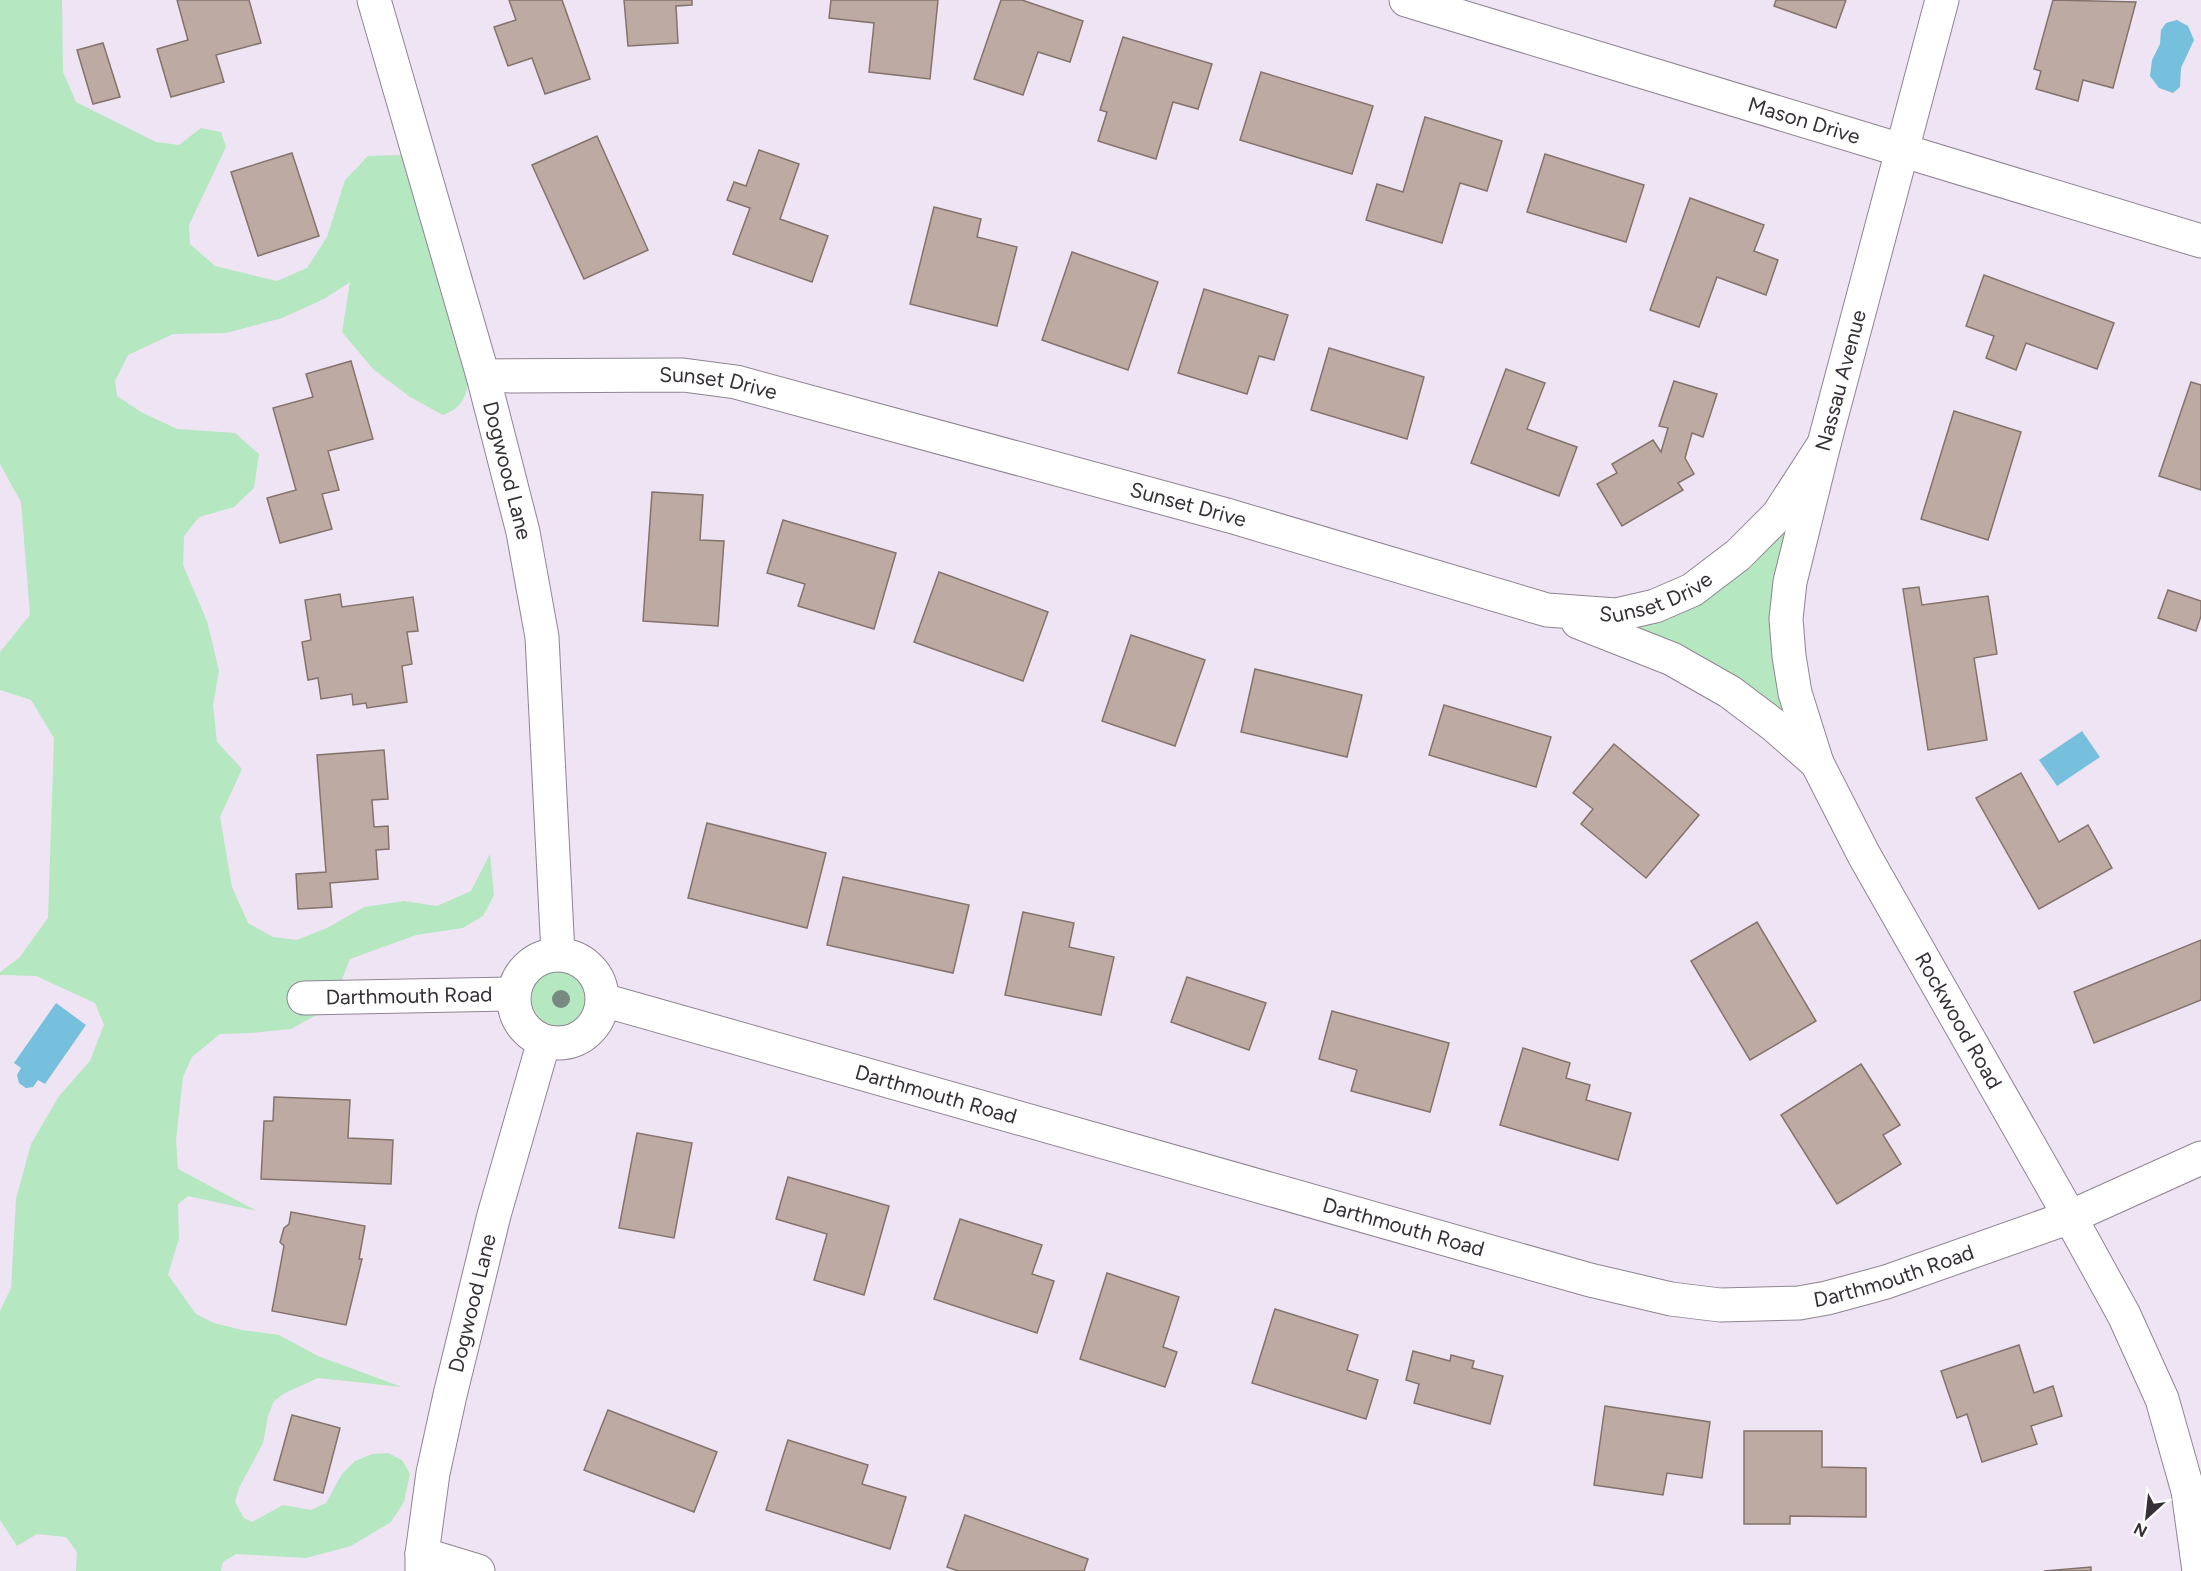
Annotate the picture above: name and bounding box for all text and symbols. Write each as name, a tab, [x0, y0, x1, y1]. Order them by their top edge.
street label: Mason Drive	[1745, 91, 1863, 149]
street label: Nassau Avenue	[1810, 307, 1871, 454]
street label: Sunset Drive	[659, 362, 780, 405]
street label: Dogwood Lane	[478, 399, 537, 541]
street label: Sunset Drive	[1127, 476, 1249, 532]
street label: Sunset Drive	[1598, 566, 1717, 628]
street label: Rockwood Road	[1910, 948, 2007, 1093]
street label: Darthmouth Road	[325, 981, 493, 1010]
street label: Darthmouth Road	[852, 1059, 1020, 1129]
street label: Darthmouth Road	[1320, 1192, 1487, 1261]
street label: Dogwood Lane	[443, 1231, 501, 1375]
street label: Darthmouth Road	[1811, 1239, 1977, 1312]
north arrow	[2117, 1487, 2177, 1547]
text: N	[2131, 1519, 2150, 1541]

